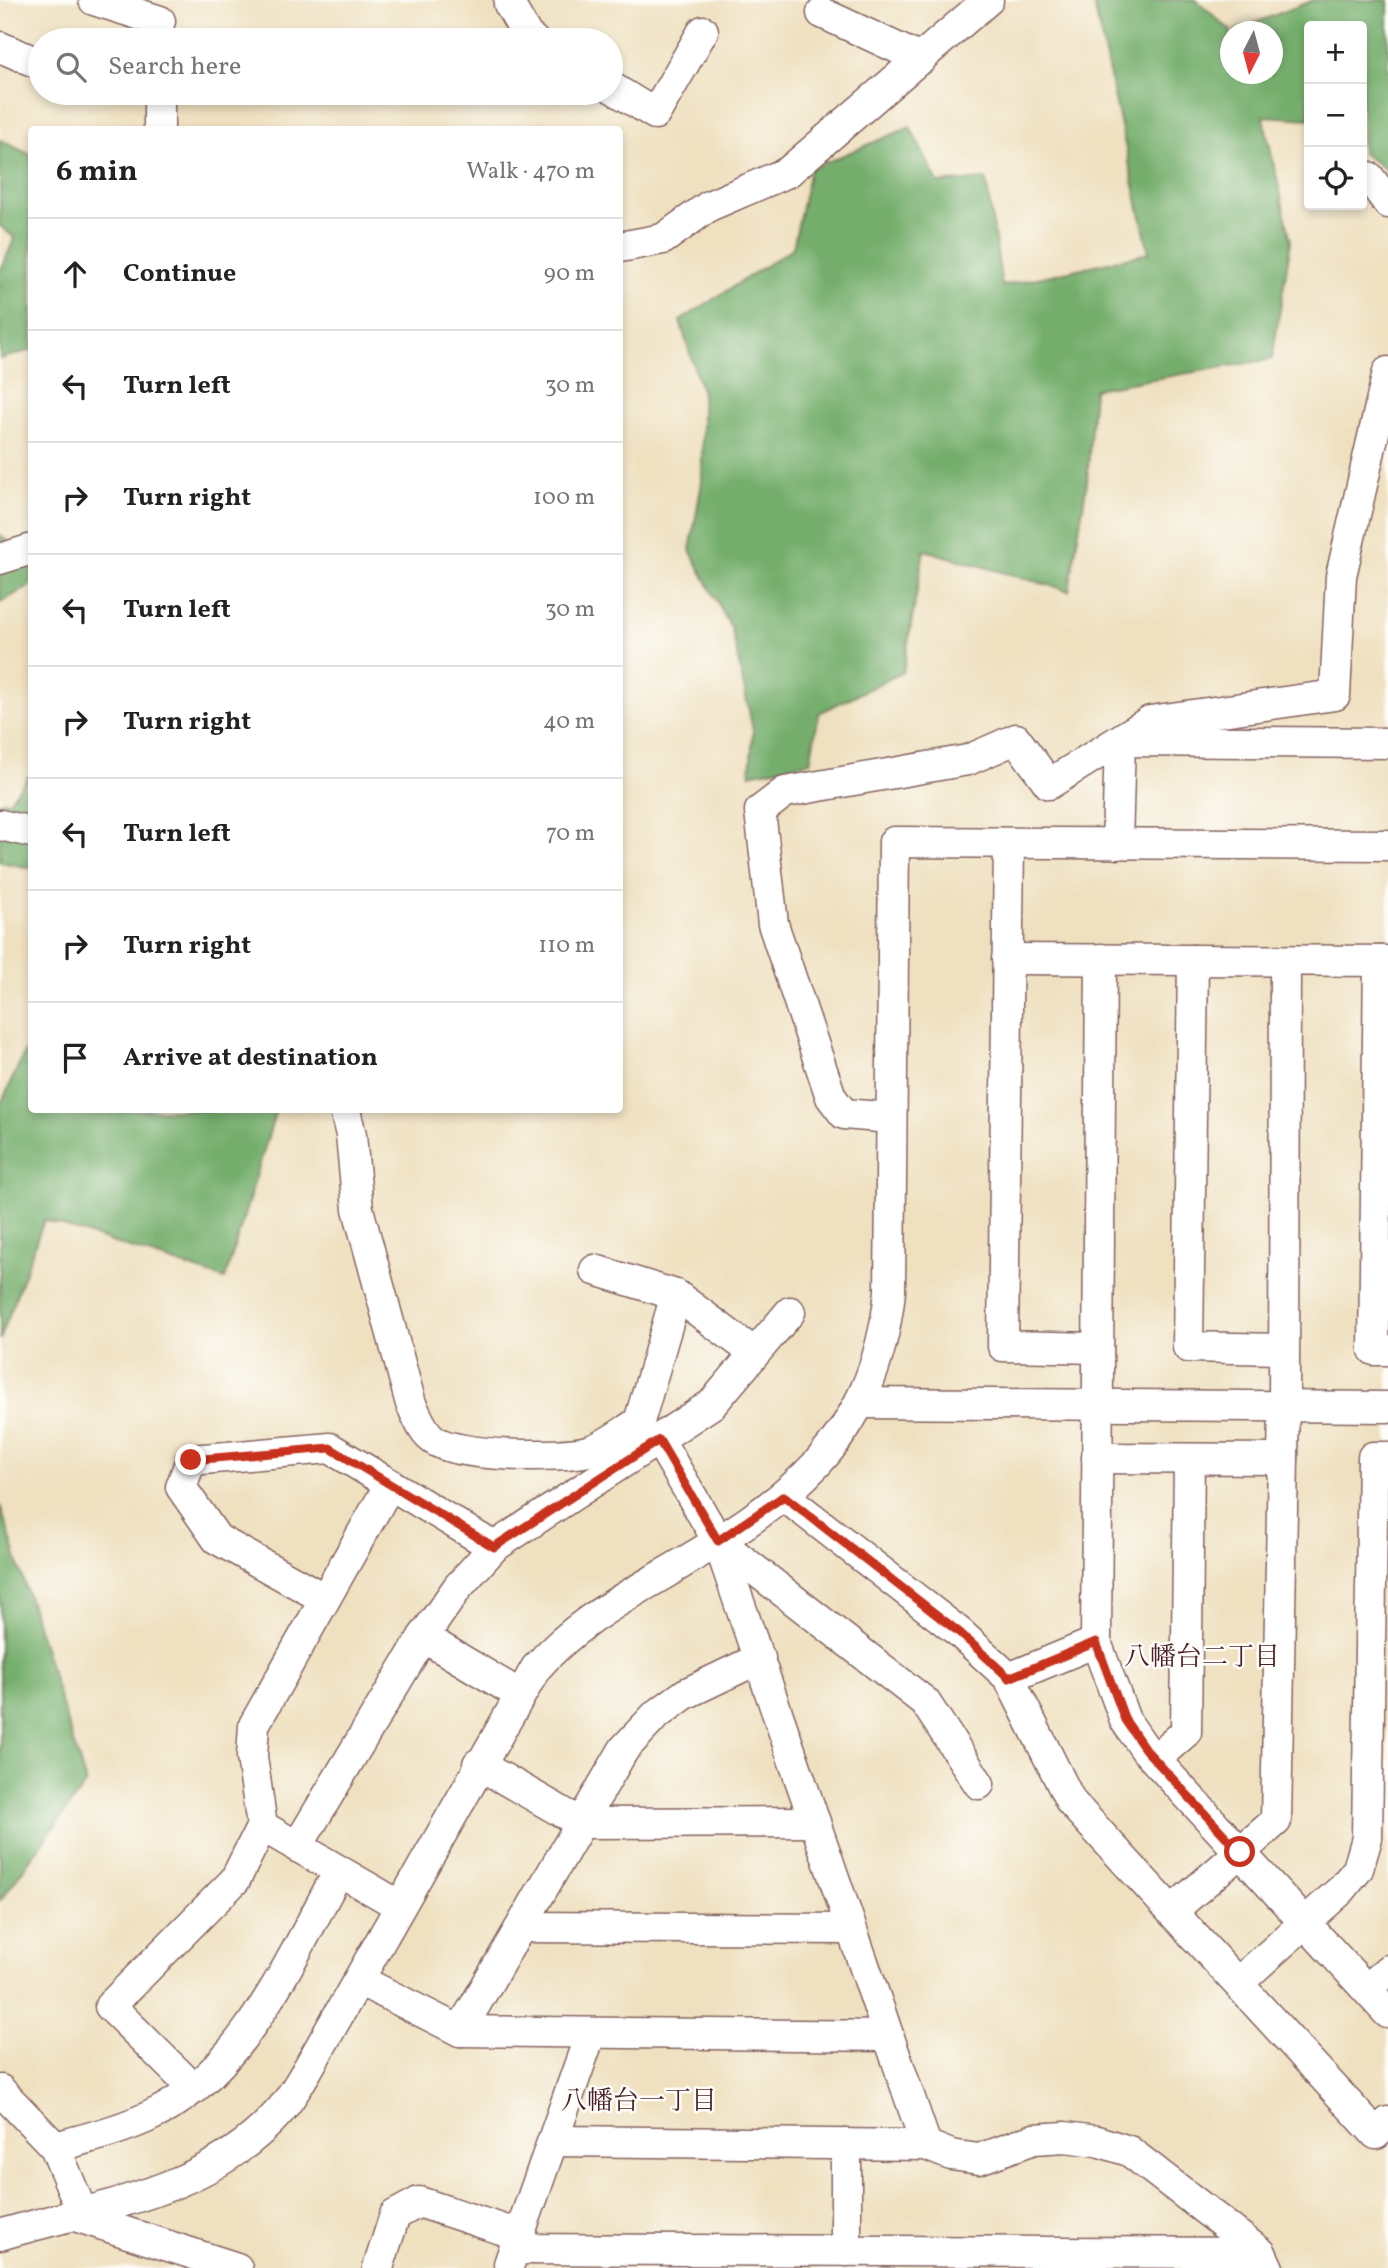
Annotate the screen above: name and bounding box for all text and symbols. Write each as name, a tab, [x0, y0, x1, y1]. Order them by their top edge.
north arrow	[1220, 21, 1283, 84]
map controls	[1304, 21, 1367, 210]
button: +	[1304, 21, 1367, 84]
search box	[28, 28, 623, 105]
icon: search	[52, 48, 90, 86]
text: Search here	[108, 49, 241, 85]
button: −	[1304, 84, 1367, 147]
button: locate	[1304, 147, 1367, 210]
text: 6 min	[56, 151, 138, 193]
text: Walk · 470 m	[466, 156, 595, 188]
icon: ahead	[56, 255, 94, 293]
text: Continue	[123, 256, 236, 292]
text: 90 m	[544, 258, 595, 290]
icon: left	[56, 367, 94, 405]
text: Turn left	[123, 368, 231, 404]
text: 30 m	[545, 370, 595, 402]
icon: right	[56, 479, 94, 517]
text: Turn right	[123, 480, 251, 516]
text: 100 m	[533, 482, 595, 514]
icon: left	[56, 591, 94, 629]
text: Turn left	[123, 592, 231, 628]
text: 30 m	[545, 594, 595, 626]
icon: right	[56, 703, 94, 741]
text: Turn right	[123, 704, 251, 740]
text: 40 m	[543, 706, 595, 738]
icon: left	[56, 815, 94, 853]
text: Turn left	[123, 816, 231, 852]
text: 70 m	[546, 818, 595, 850]
icon: right	[56, 927, 94, 965]
text: Turn right	[123, 928, 251, 964]
text: 110 m	[538, 930, 595, 962]
icon: arrive	[56, 1039, 94, 1077]
text: Arrive at destination	[123, 1040, 378, 1076]
route end	[175, 1444, 206, 1475]
district label: 八幡台二丁目	[1124, 1640, 1280, 1676]
route start	[1224, 1836, 1255, 1867]
district label: 八幡台一丁目	[561, 2084, 717, 2120]

